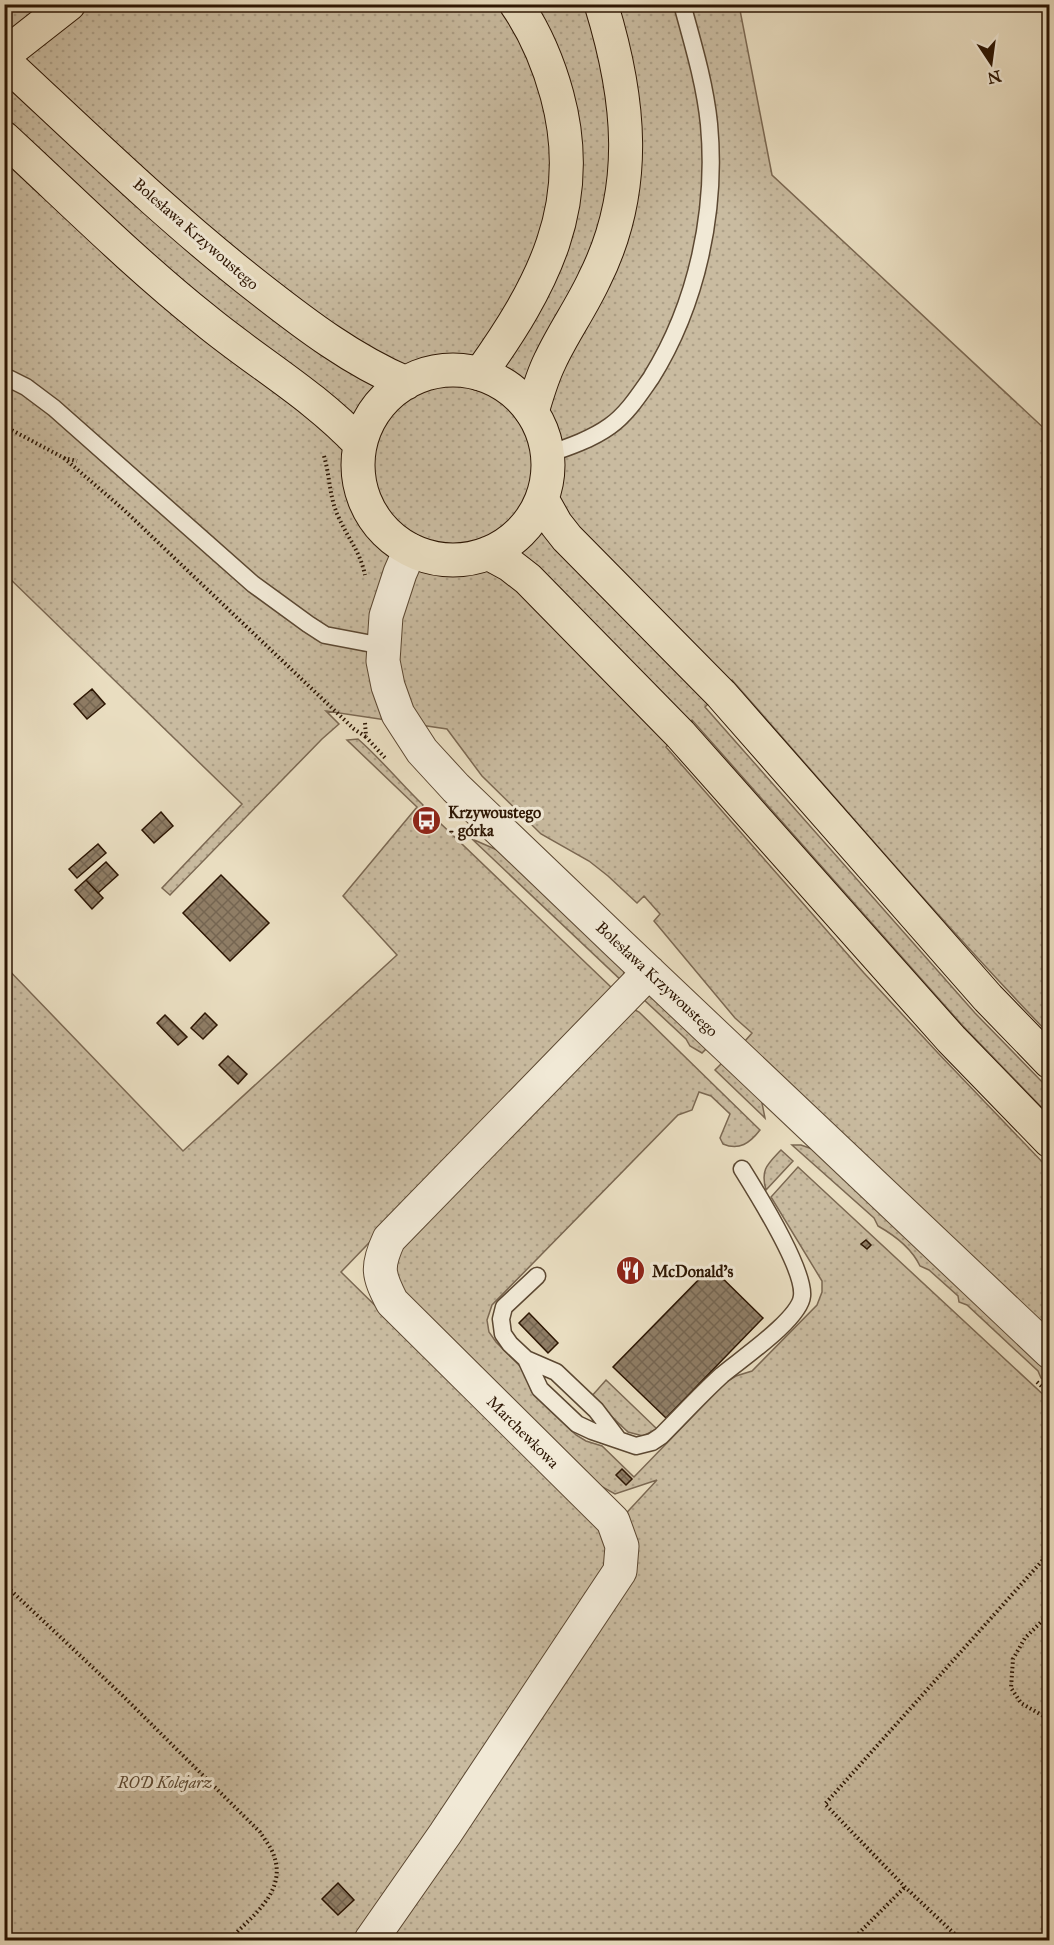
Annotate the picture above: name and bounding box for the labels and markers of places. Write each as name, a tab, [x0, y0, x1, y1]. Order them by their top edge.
place label: Krzywoustego - górka	[448, 803, 541, 841]
bus stop icon: Krzywoustego - górka	[411, 805, 443, 837]
restaurant icon: McDonald's	[615, 1255, 647, 1287]
place label: McDonald's	[652, 1262, 733, 1281]

